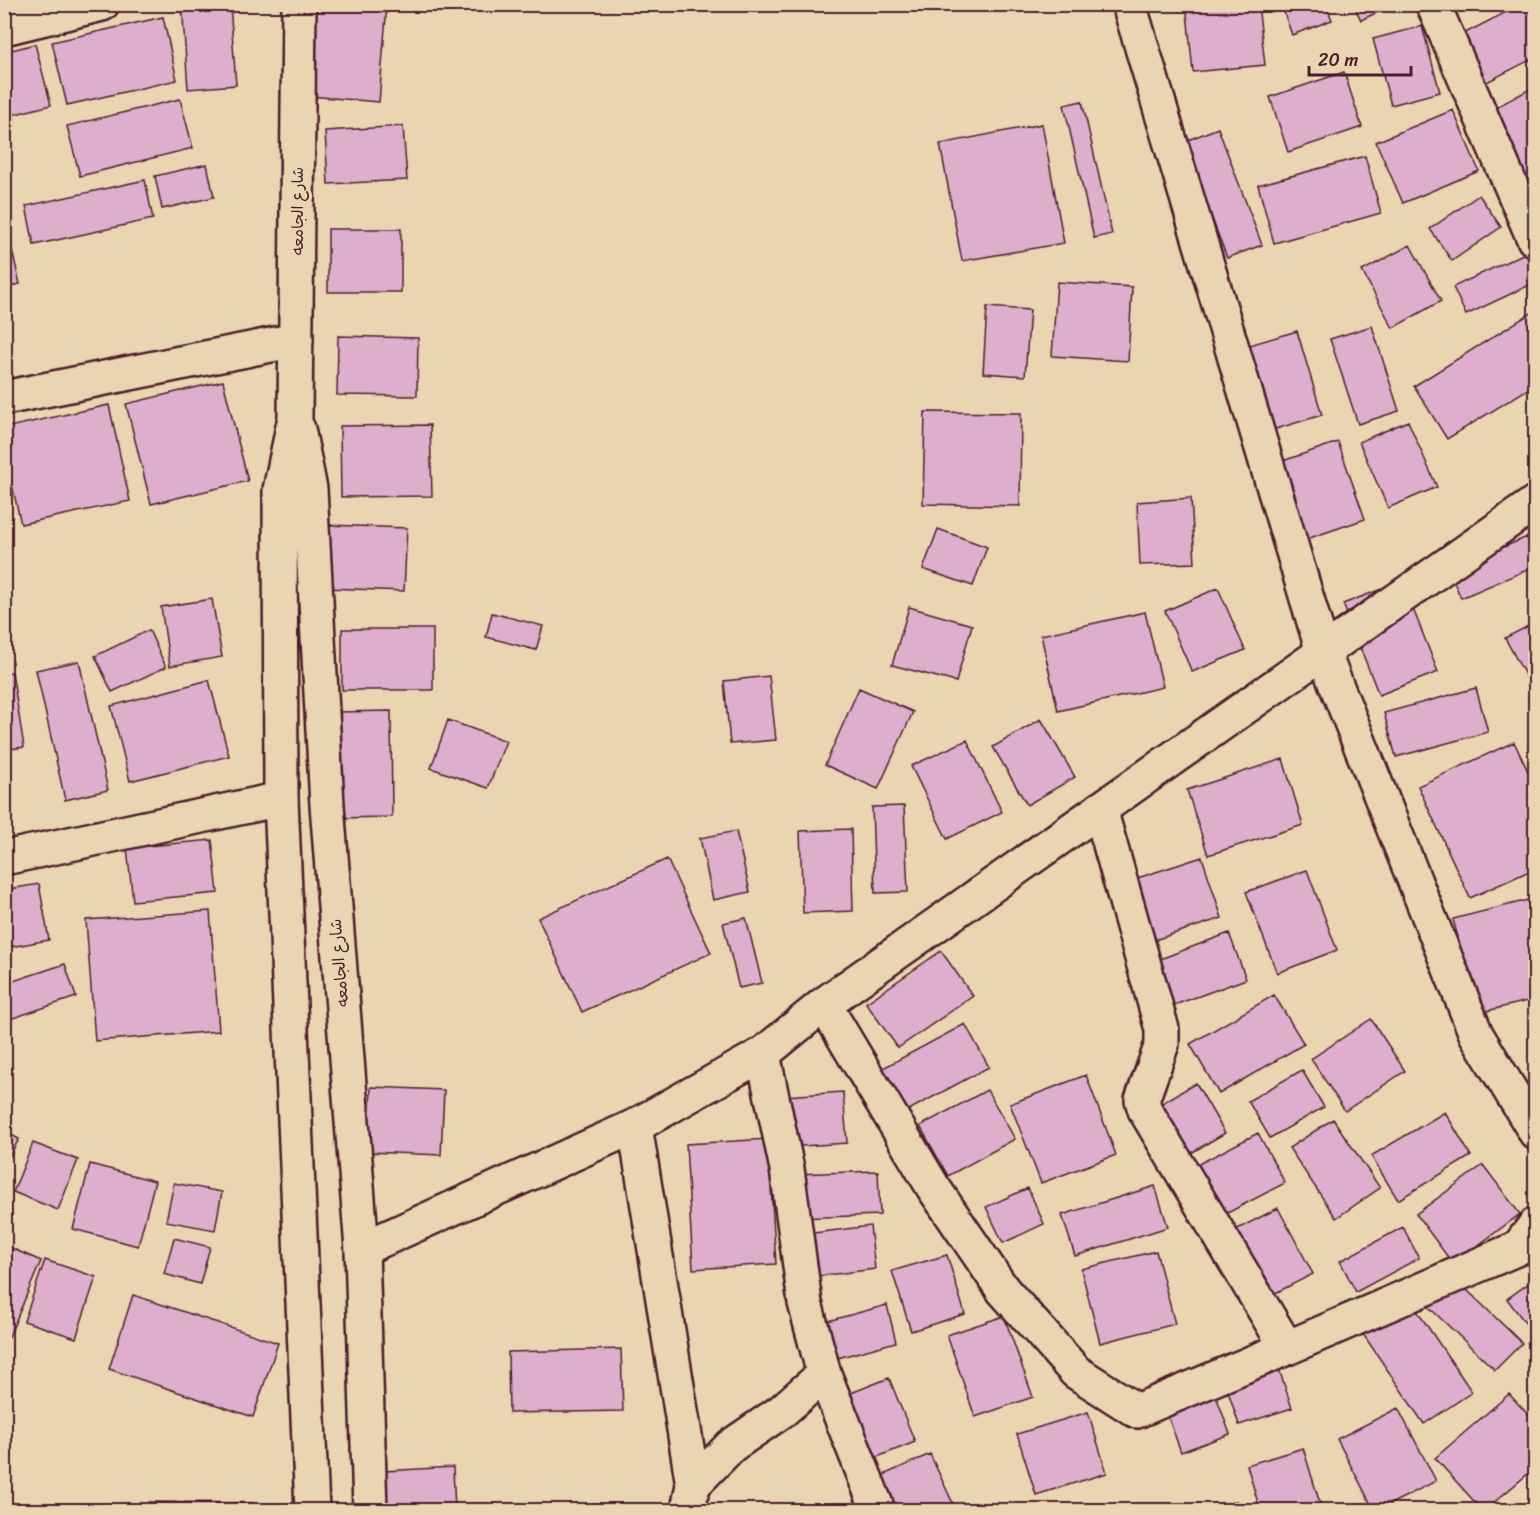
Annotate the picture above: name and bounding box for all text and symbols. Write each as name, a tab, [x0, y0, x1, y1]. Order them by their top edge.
scale bar	[1309, 39, 1411, 77]
text: 20 m	[1318, 44, 1358, 76]
street label: شارع الجامعه	[283, 167, 312, 255]
street label: شارع الجامعه	[321, 918, 357, 1008]

